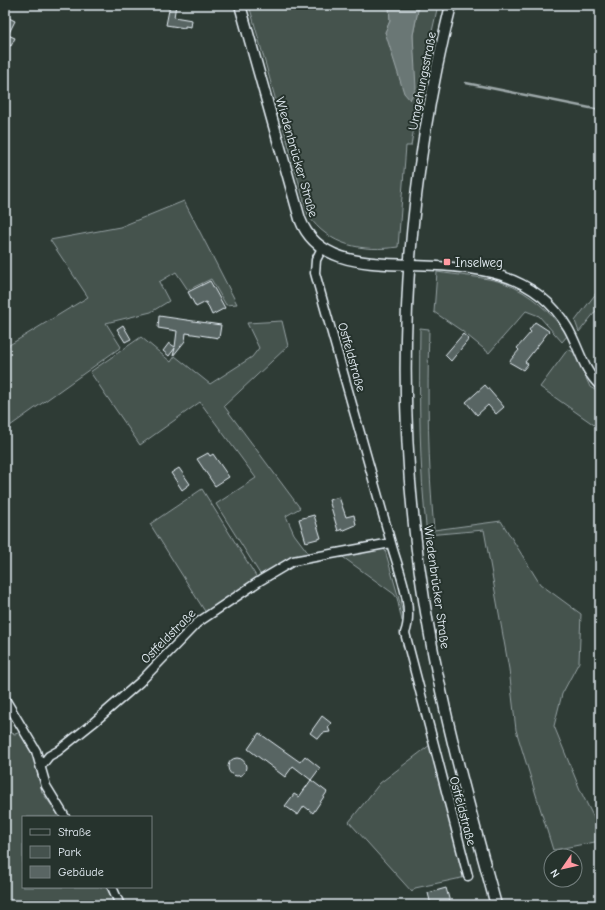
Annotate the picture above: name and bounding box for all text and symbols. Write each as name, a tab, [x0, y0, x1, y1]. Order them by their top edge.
street label: Umgehungsstraße	[405, 30, 439, 132]
street label: Wiedenbrücker Straße	[273, 95, 321, 219]
place label: Inselweg	[455, 255, 503, 270]
marker: Inselweg	[442, 257, 452, 267]
street label: Ostfeldstraße	[335, 321, 369, 394]
street label: Wiedenbrücker Straße	[421, 524, 453, 650]
street label: Ostfeldstraße	[138, 605, 199, 666]
street label: Ostfeldstraße	[447, 775, 480, 848]
legend	[22, 816, 152, 888]
text: Straße	[58, 825, 91, 839]
text: Park	[58, 845, 81, 859]
north arrow	[543, 848, 583, 888]
text: Gebäude	[58, 865, 104, 879]
text: N	[548, 867, 563, 880]

